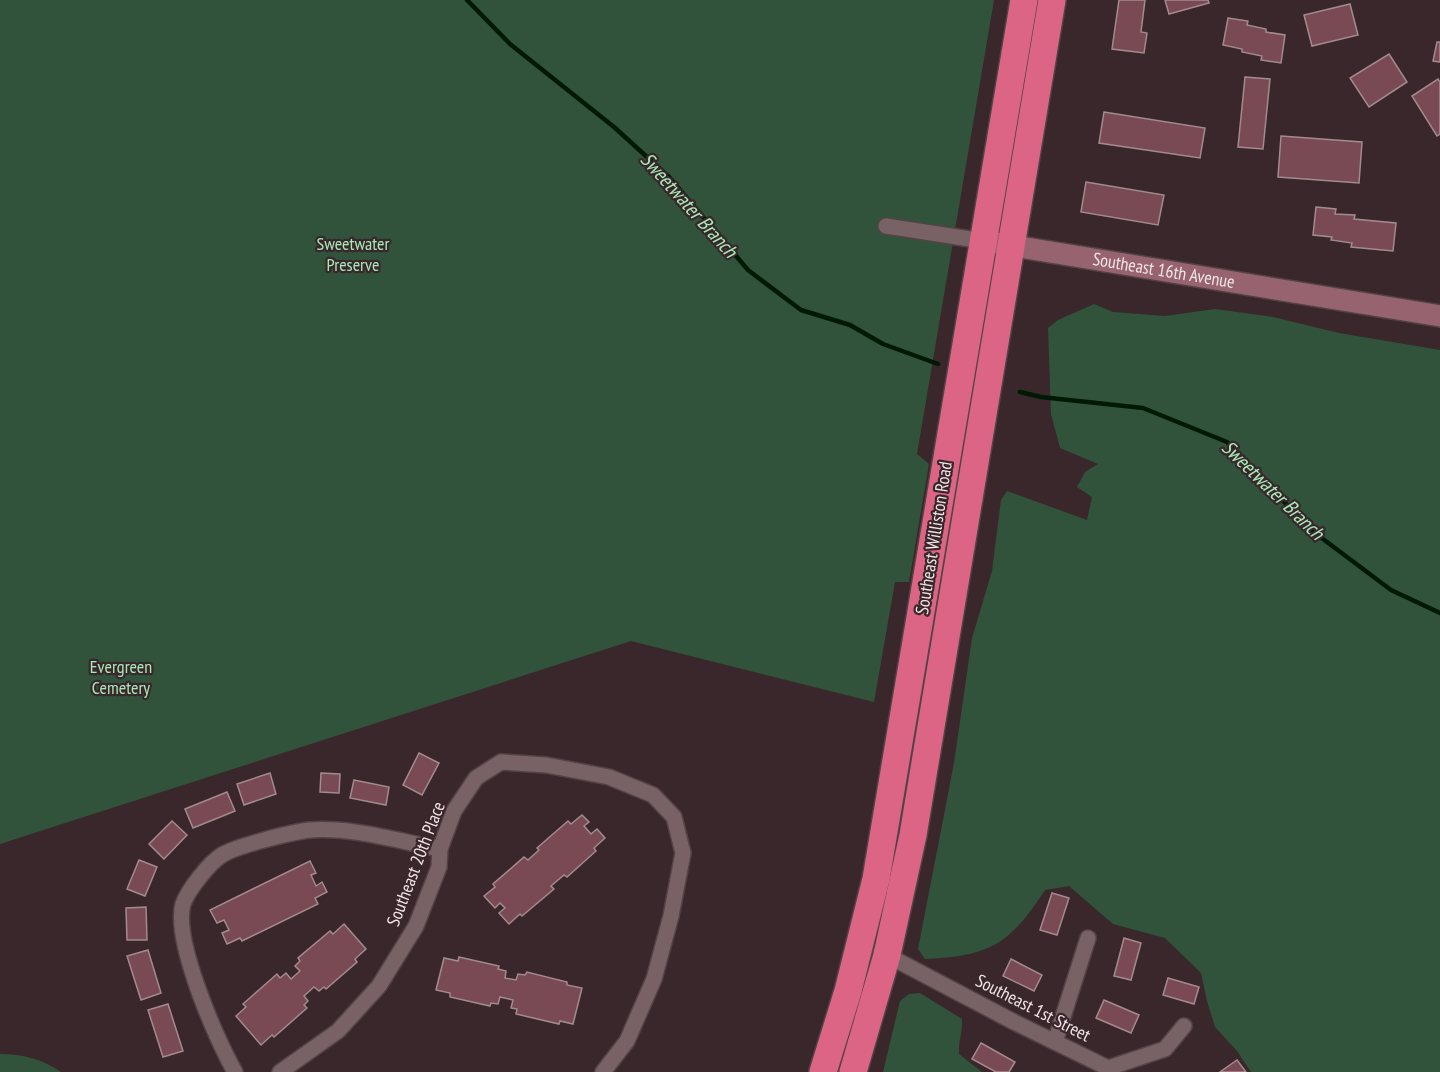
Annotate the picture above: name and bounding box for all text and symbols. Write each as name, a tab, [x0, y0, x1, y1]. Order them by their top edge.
water label: Sweetwater Branch	[635, 147, 744, 264]
park label: Sweetwater Preserve	[317, 232, 389, 276]
street label: Southeast 16th Avenue	[1091, 247, 1237, 293]
water label: Sweetwater Branch	[1216, 435, 1331, 546]
street label: Southeast Williston Road	[910, 460, 957, 616]
park label: Evergreen Cemetery	[90, 655, 152, 699]
street label: Southeast 20th Place	[381, 798, 450, 929]
street label: Southeast 1st Street	[972, 969, 1095, 1046]

